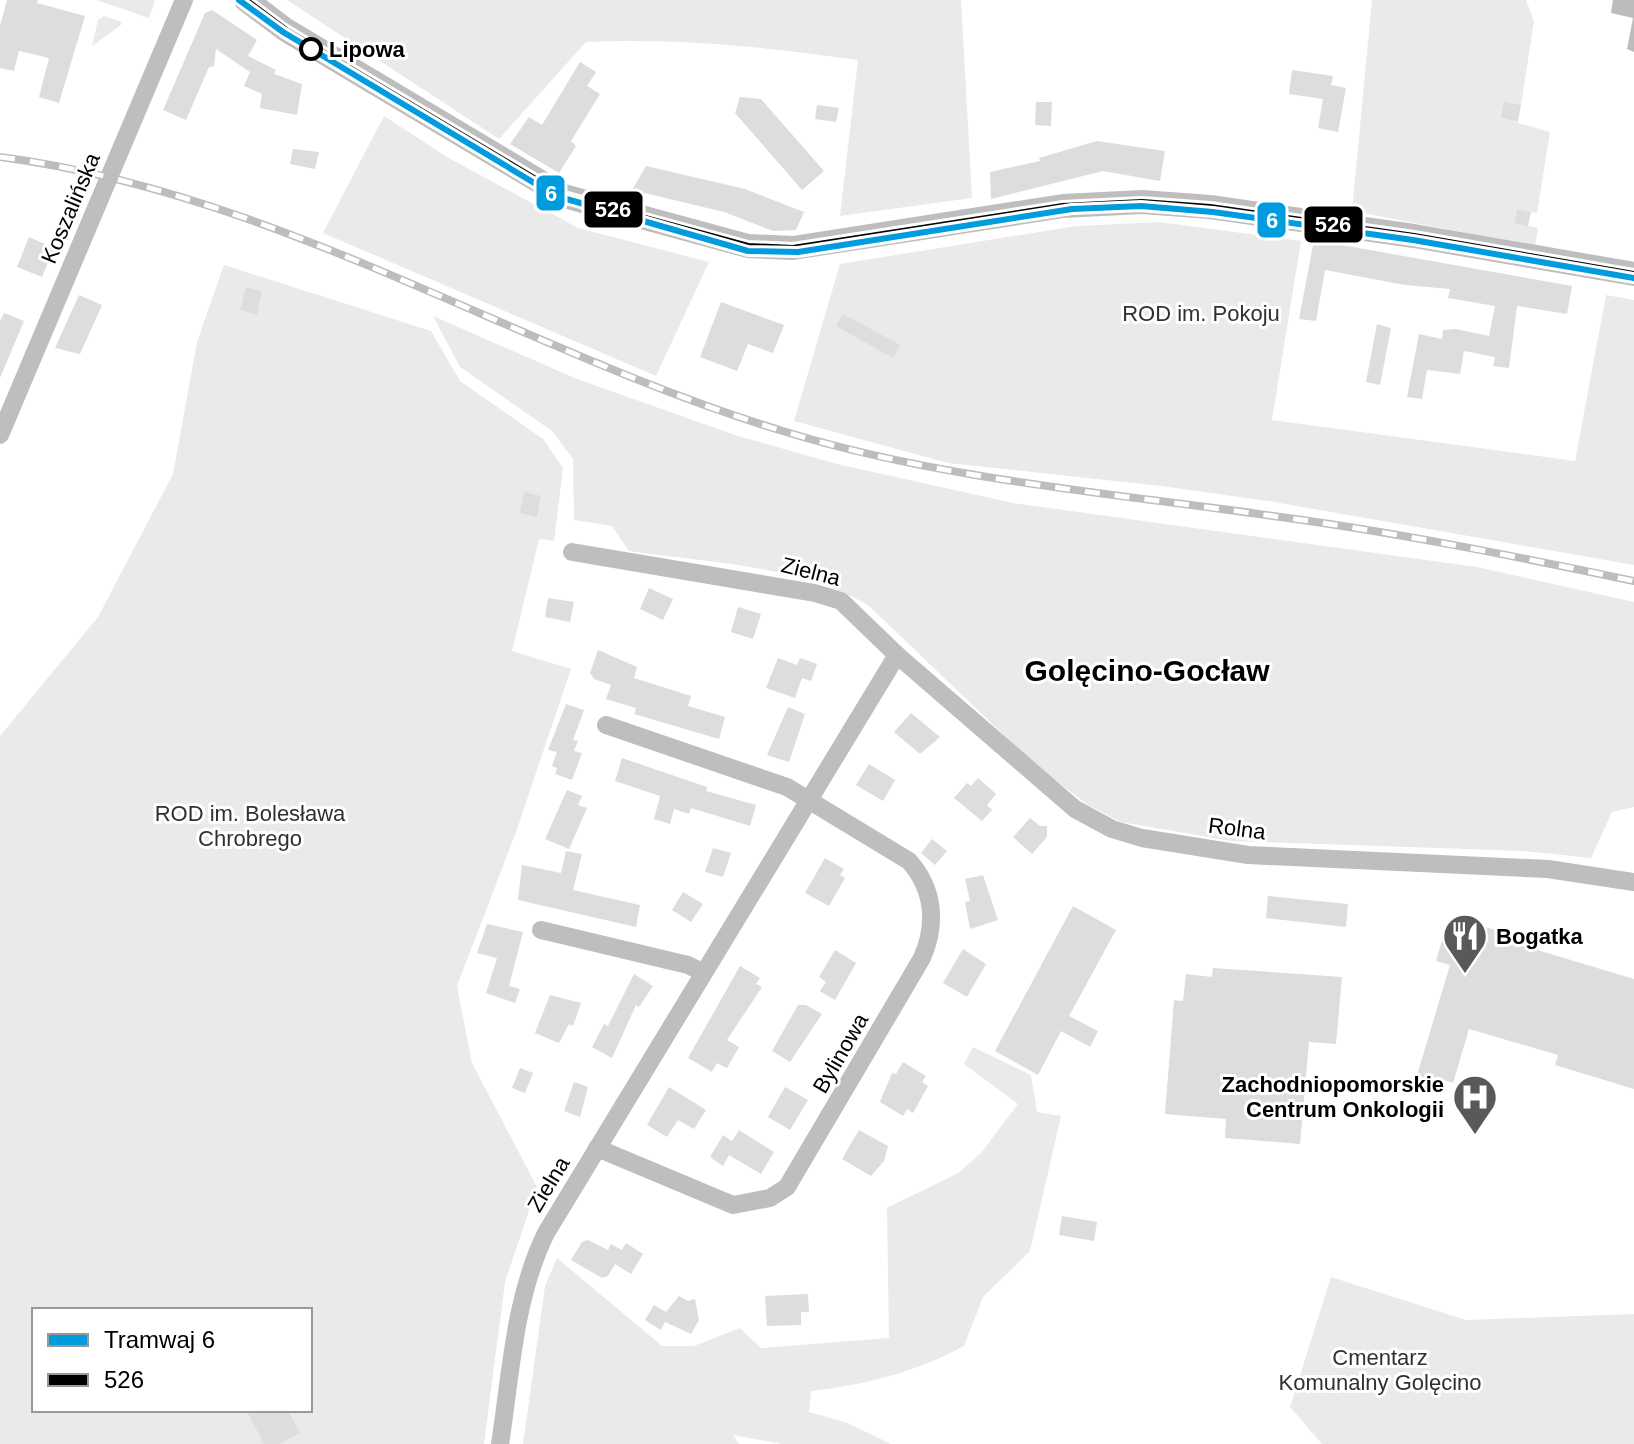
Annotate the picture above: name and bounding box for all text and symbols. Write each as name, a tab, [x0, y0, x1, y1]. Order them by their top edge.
place label: Lipowa	[329, 37, 406, 62]
marker: Lipowa	[300, 38, 322, 60]
street label: Koszalińska	[36, 149, 105, 267]
line badge: 6	[535, 174, 566, 212]
text: 6	[545, 181, 557, 206]
line badge: 526	[583, 190, 644, 229]
text: 526	[595, 197, 631, 222]
line badge: 6	[1256, 201, 1287, 239]
line badge: 526	[1303, 205, 1364, 244]
text: 6	[1266, 208, 1278, 233]
text: 526	[1315, 212, 1351, 237]
park label: ROD im. Pokoju	[1122, 301, 1280, 326]
street label: Zielna	[779, 552, 844, 591]
district label: Golęcino-Gocław	[1024, 654, 1270, 687]
park label: ROD im. Bolesława Chrobrego	[155, 801, 346, 851]
street label: Rolna	[1207, 813, 1268, 844]
restaurant icon: Bogatka	[1441, 912, 1489, 975]
place label: Bogatka	[1496, 924, 1584, 949]
street label: Bylinowa	[808, 1008, 874, 1098]
place label: Zachodniopomorskie Centrum Onkologii	[1222, 1072, 1444, 1122]
hospital icon: Zachodniopomorskie Centrum Onkologii	[1451, 1073, 1499, 1136]
street label: Zielna	[522, 1151, 575, 1216]
legend	[32, 1308, 312, 1412]
text: Tramwaj 6	[104, 1326, 215, 1353]
park label: Cmentarz Komunalny Golęcino	[1278, 1345, 1482, 1395]
text: 526	[104, 1366, 144, 1393]

